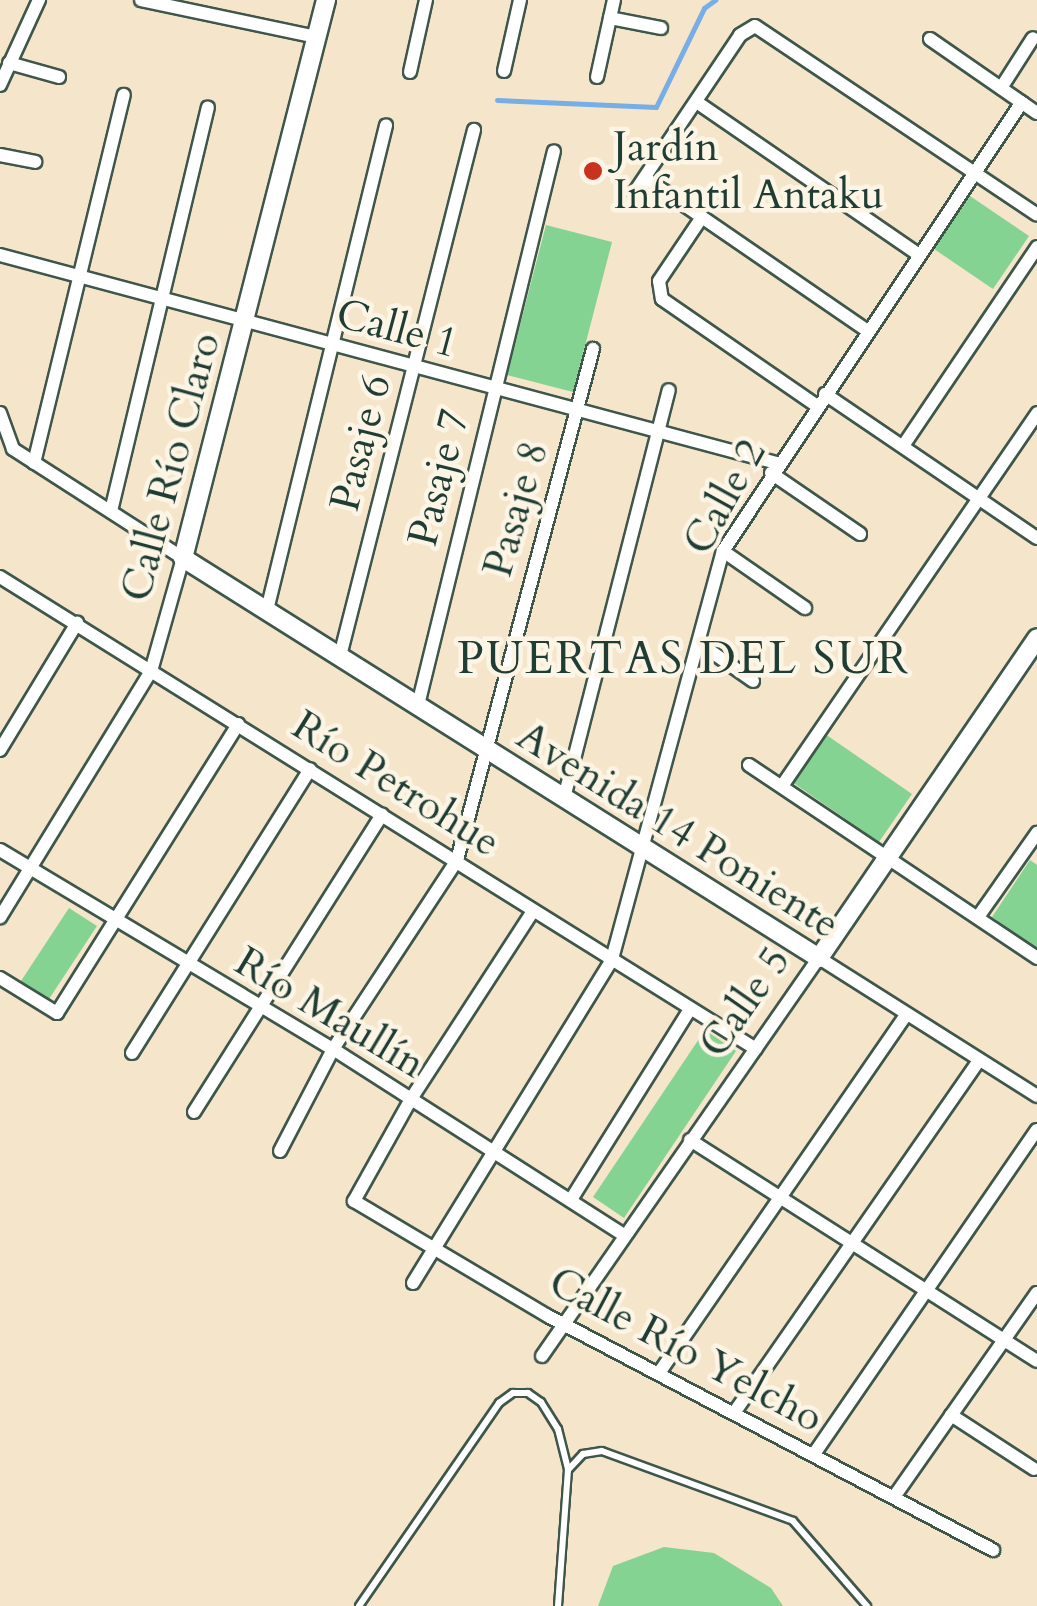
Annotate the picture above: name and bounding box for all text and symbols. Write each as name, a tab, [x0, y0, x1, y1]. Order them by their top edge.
place label: Jardín Infantil Antaku	[613, 122, 884, 220]
marker: Jardín Infantil Antaku	[582, 160, 604, 182]
street label: Calle 1	[331, 289, 463, 369]
street label: Calle Río Claro	[111, 327, 231, 607]
street label: Pasaje 6	[320, 370, 402, 516]
street label: Pasaje 7	[398, 405, 480, 551]
street label: Calle 2	[673, 431, 777, 563]
street label: Pasaje 8	[473, 435, 559, 583]
district label: PUERTAS DEL SUR	[457, 632, 911, 686]
street label: Río Petrohue	[283, 700, 509, 868]
street label: Avenida 14 Poniente	[508, 710, 848, 950]
street label: Río Maullín	[226, 937, 434, 1089]
street label: Calle 5	[689, 937, 801, 1067]
street label: Calle Río Yelcho	[540, 1257, 832, 1443]

